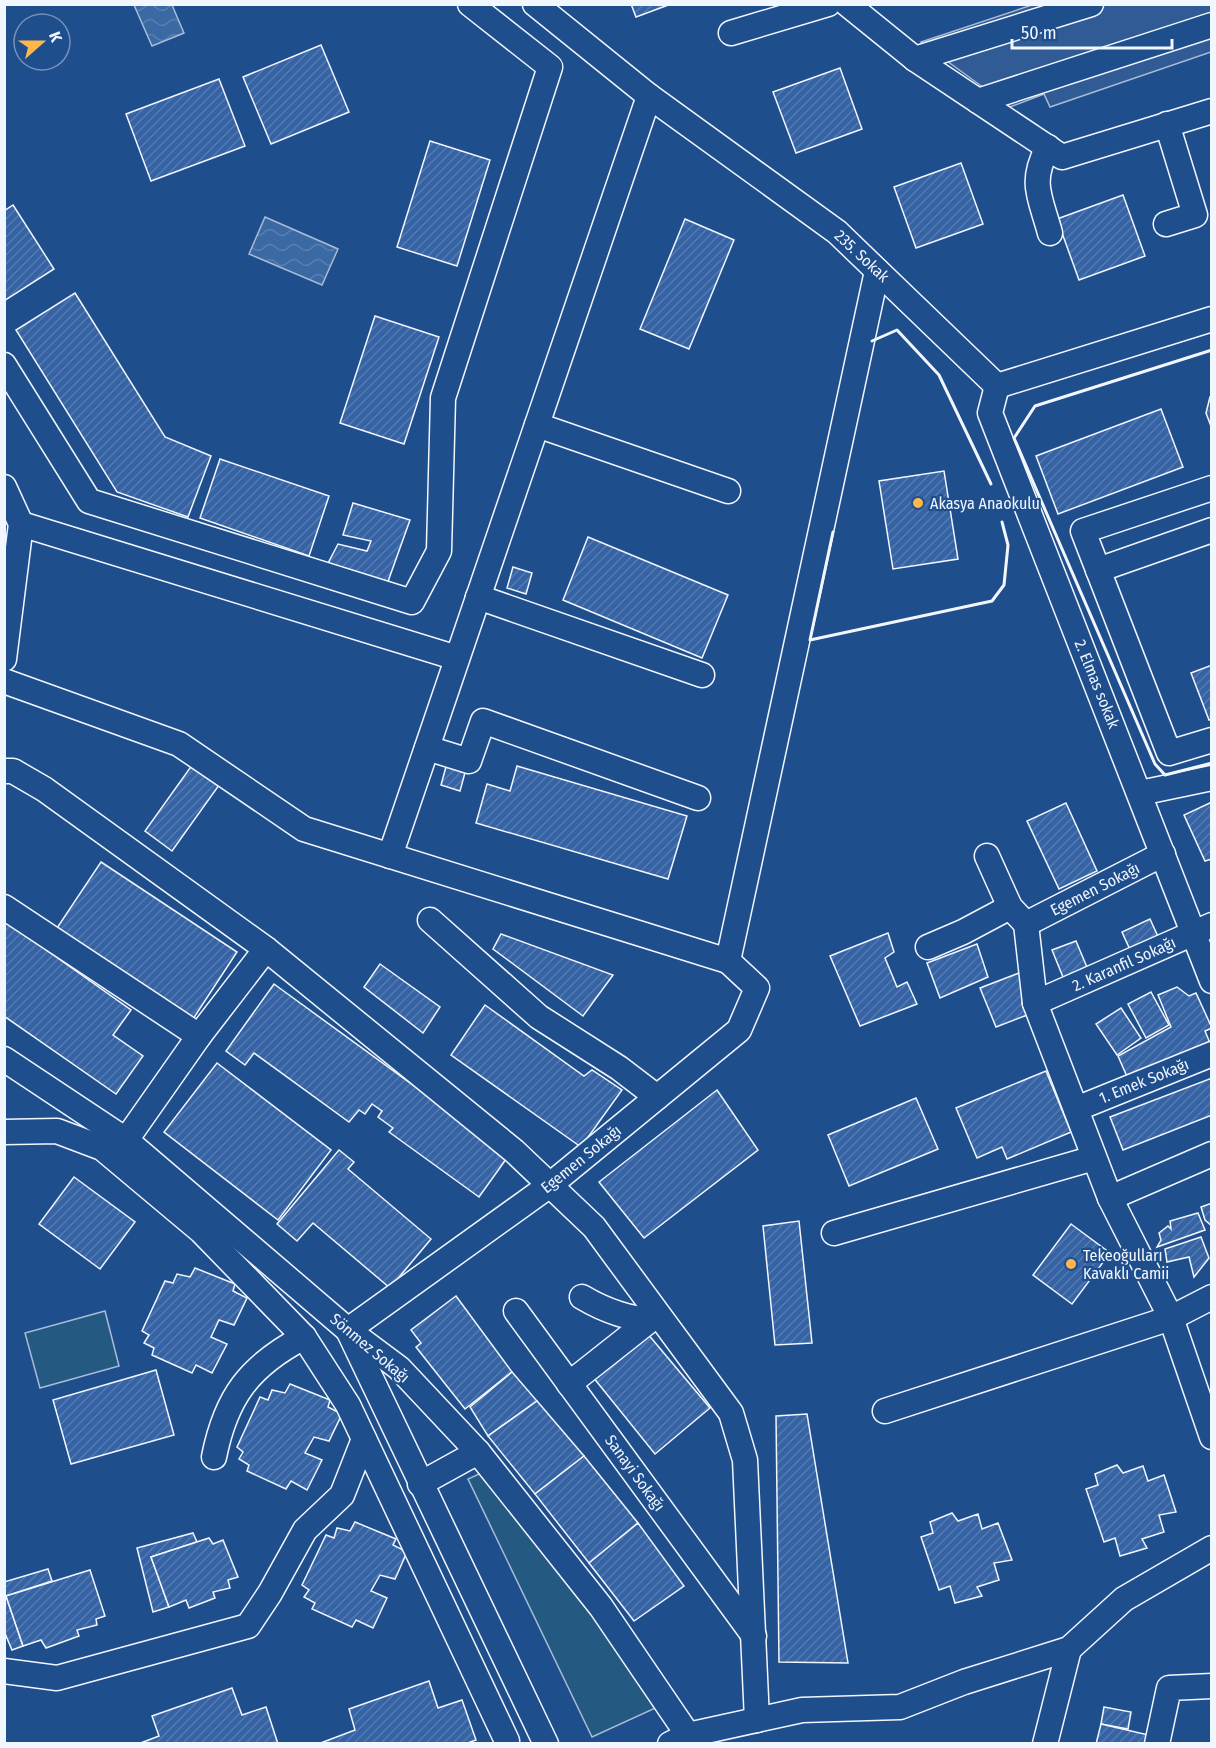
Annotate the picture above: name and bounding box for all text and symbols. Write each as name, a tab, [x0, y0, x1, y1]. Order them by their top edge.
north arrow	[12, 12, 72, 72]
scale bar	[1012, 12, 1172, 50]
text: 50 m	[1021, 22, 1057, 44]
text: K	[45, 29, 66, 45]
street label: 235. Sokak	[831, 226, 894, 286]
place label: Akasya Anaokulu	[930, 494, 1040, 513]
marker: Akasya Anaokulu	[911, 496, 925, 510]
street label: 2. Elmas sokak	[1071, 637, 1124, 732]
street label: Egemen Sokağı	[1047, 858, 1143, 920]
street label: 2. Karanfil Sokağı	[1069, 933, 1179, 995]
street label: 1. Emek Sokağı	[1096, 1054, 1192, 1108]
street label: Egemen Sokağı	[537, 1121, 625, 1197]
place label: Tekeoğulları Kavaklı Camii	[1083, 1246, 1169, 1283]
marker: Tekeoğulları Kavaklı Camii	[1064, 1257, 1078, 1271]
street label: Sönmez Sokağı	[326, 1309, 414, 1387]
street label: Sanayi Sokağı	[601, 1431, 669, 1515]

